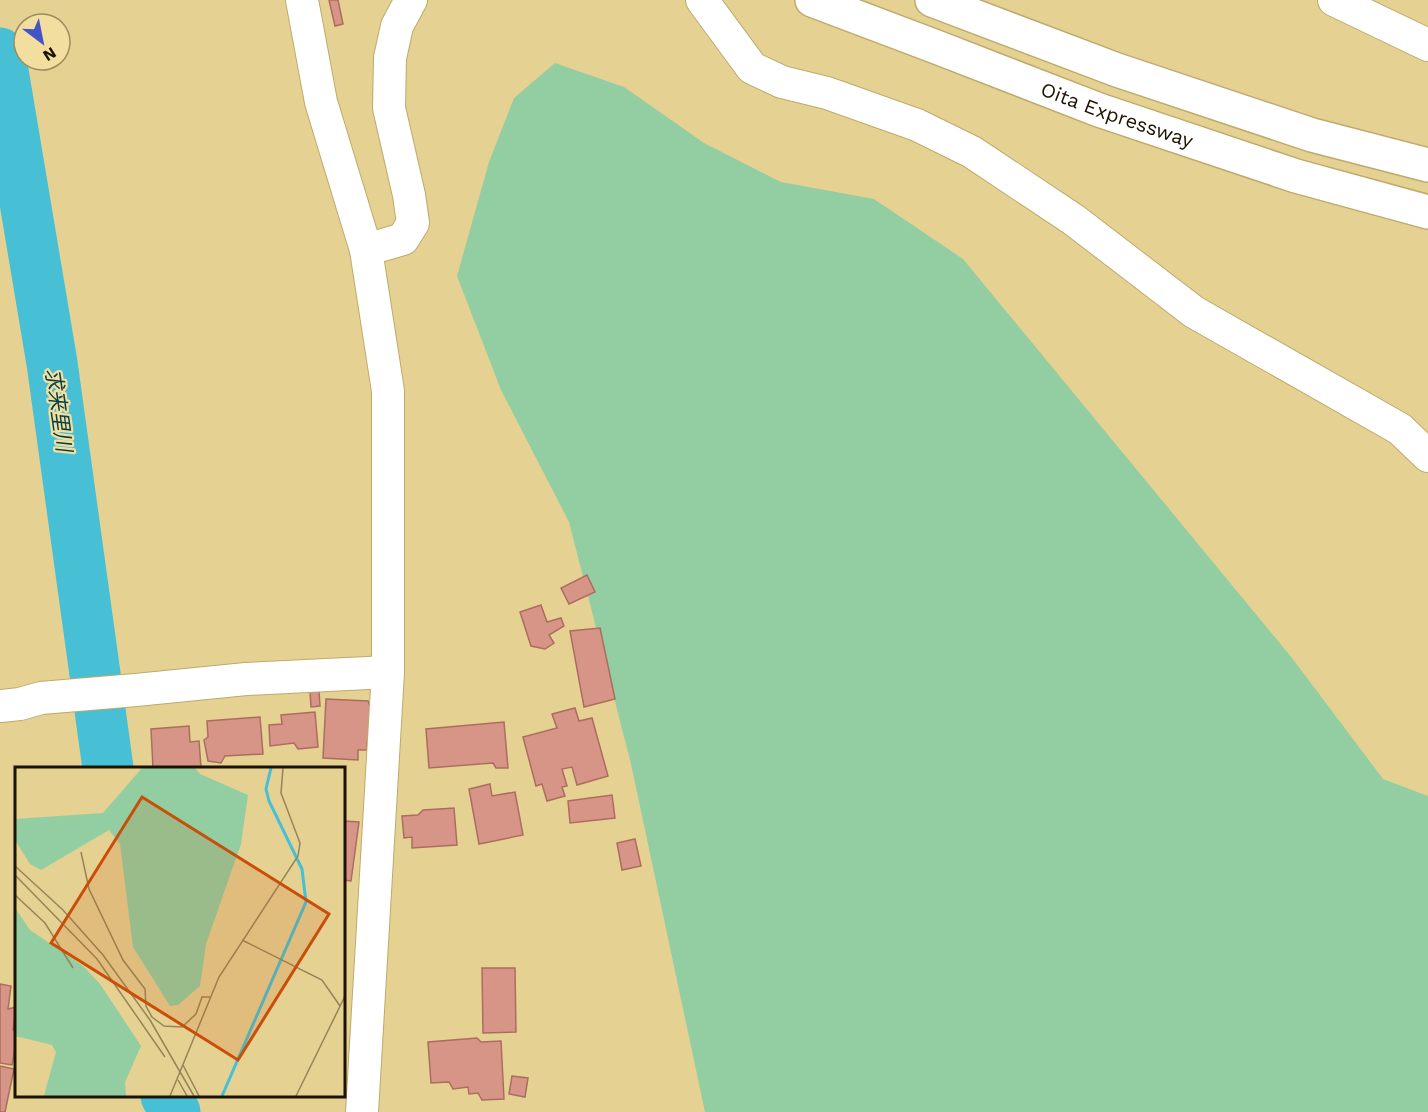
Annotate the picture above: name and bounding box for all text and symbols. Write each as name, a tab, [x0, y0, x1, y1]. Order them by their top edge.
north arrow	[12, 12, 72, 72]
text: N	[40, 43, 60, 65]
street label: Oita Expressway	[1038, 77, 1197, 153]
water label: 求来里川	[41, 367, 78, 455]
inset map	[15, 767, 345, 1097]

